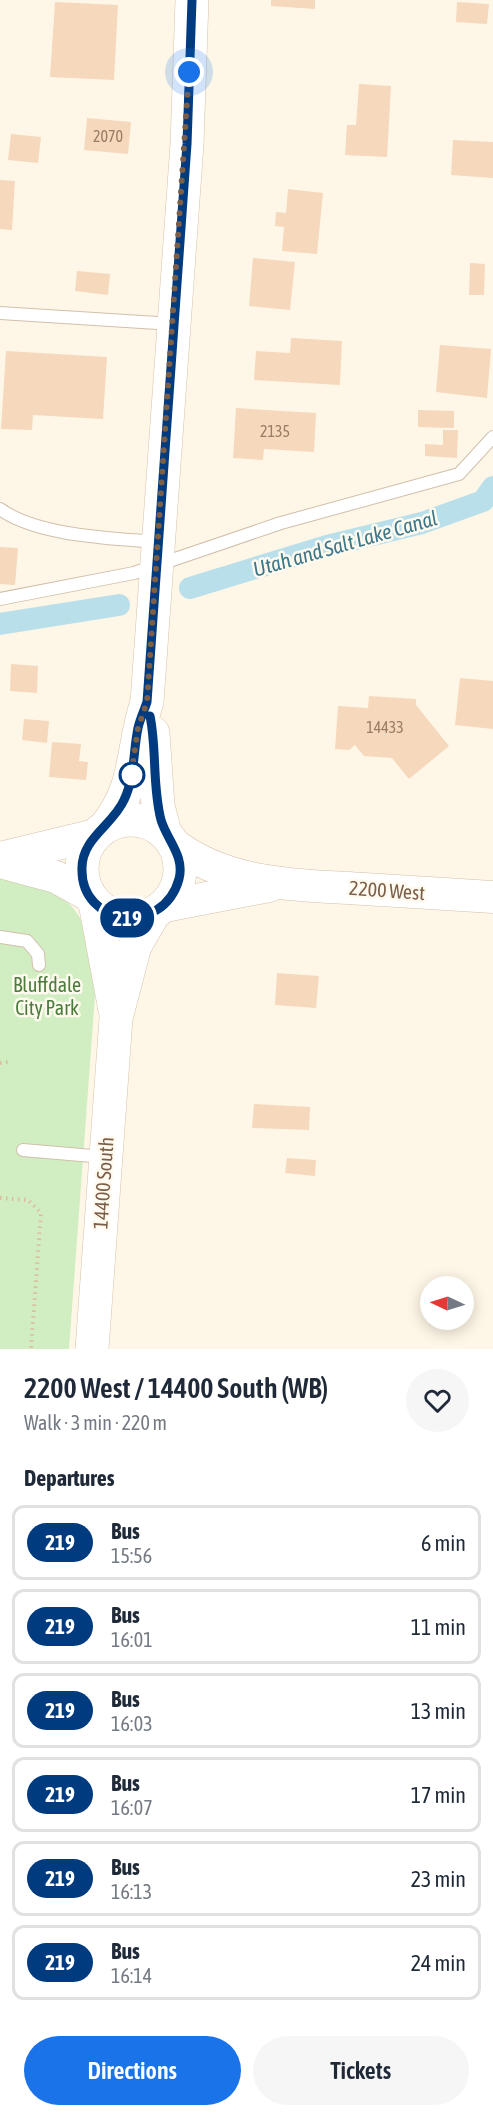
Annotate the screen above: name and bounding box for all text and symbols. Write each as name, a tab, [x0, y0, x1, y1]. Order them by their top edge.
your location	[174, 57, 204, 87]
house number: 2070	[93, 127, 123, 145]
house number: 2135	[260, 422, 290, 440]
water label: Utah and Salt Lake Canal	[250, 505, 440, 581]
house number: 14433	[366, 718, 404, 736]
unlabelled marker	[119, 762, 145, 788]
street label: 2200 West	[348, 876, 426, 904]
line badge: 219	[92, 898, 162, 938]
text: 219	[112, 906, 142, 930]
park label: Bluffdale City Park	[13, 973, 81, 1019]
street label: 14400 South	[88, 1136, 118, 1230]
north arrow	[420, 1276, 474, 1330]
map controls	[420, 1276, 474, 1330]
button: heart	[406, 1369, 469, 1432]
text: 2200 West / 14400 South (WB)	[24, 1372, 328, 1404]
text: Walk · 3 min · 220 m	[24, 1411, 167, 1434]
text: Departures	[24, 1465, 114, 1491]
text: Bus	[111, 1518, 140, 1544]
text: 219	[45, 1530, 75, 1554]
text: 6 min	[421, 1530, 466, 1556]
text: 15:56	[111, 1544, 152, 1567]
text: Bus	[111, 1602, 140, 1628]
text: 219	[45, 1614, 75, 1638]
text: 11 min	[411, 1614, 466, 1640]
text: 16:01	[111, 1628, 153, 1651]
text: Bus	[111, 1686, 140, 1712]
text: 219	[45, 1698, 75, 1722]
text: 13 min	[411, 1698, 466, 1724]
text: 16:03	[111, 1712, 153, 1735]
text: Bus	[111, 1770, 140, 1796]
text: 219	[45, 1782, 75, 1806]
text: 17 min	[411, 1782, 466, 1808]
text: 16:07	[111, 1796, 153, 1819]
text: Bus	[111, 1854, 140, 1880]
text: 219	[45, 1866, 75, 1890]
text: 23 min	[411, 1866, 466, 1892]
text: 16:13	[111, 1880, 152, 1903]
text: Bus	[111, 1938, 140, 1964]
text: 219	[45, 1950, 75, 1974]
text: 24 min	[411, 1950, 466, 1976]
text: 16:14	[111, 1964, 152, 1987]
button: Directions	[24, 2036, 241, 2105]
button: Tickets	[253, 2036, 469, 2105]

